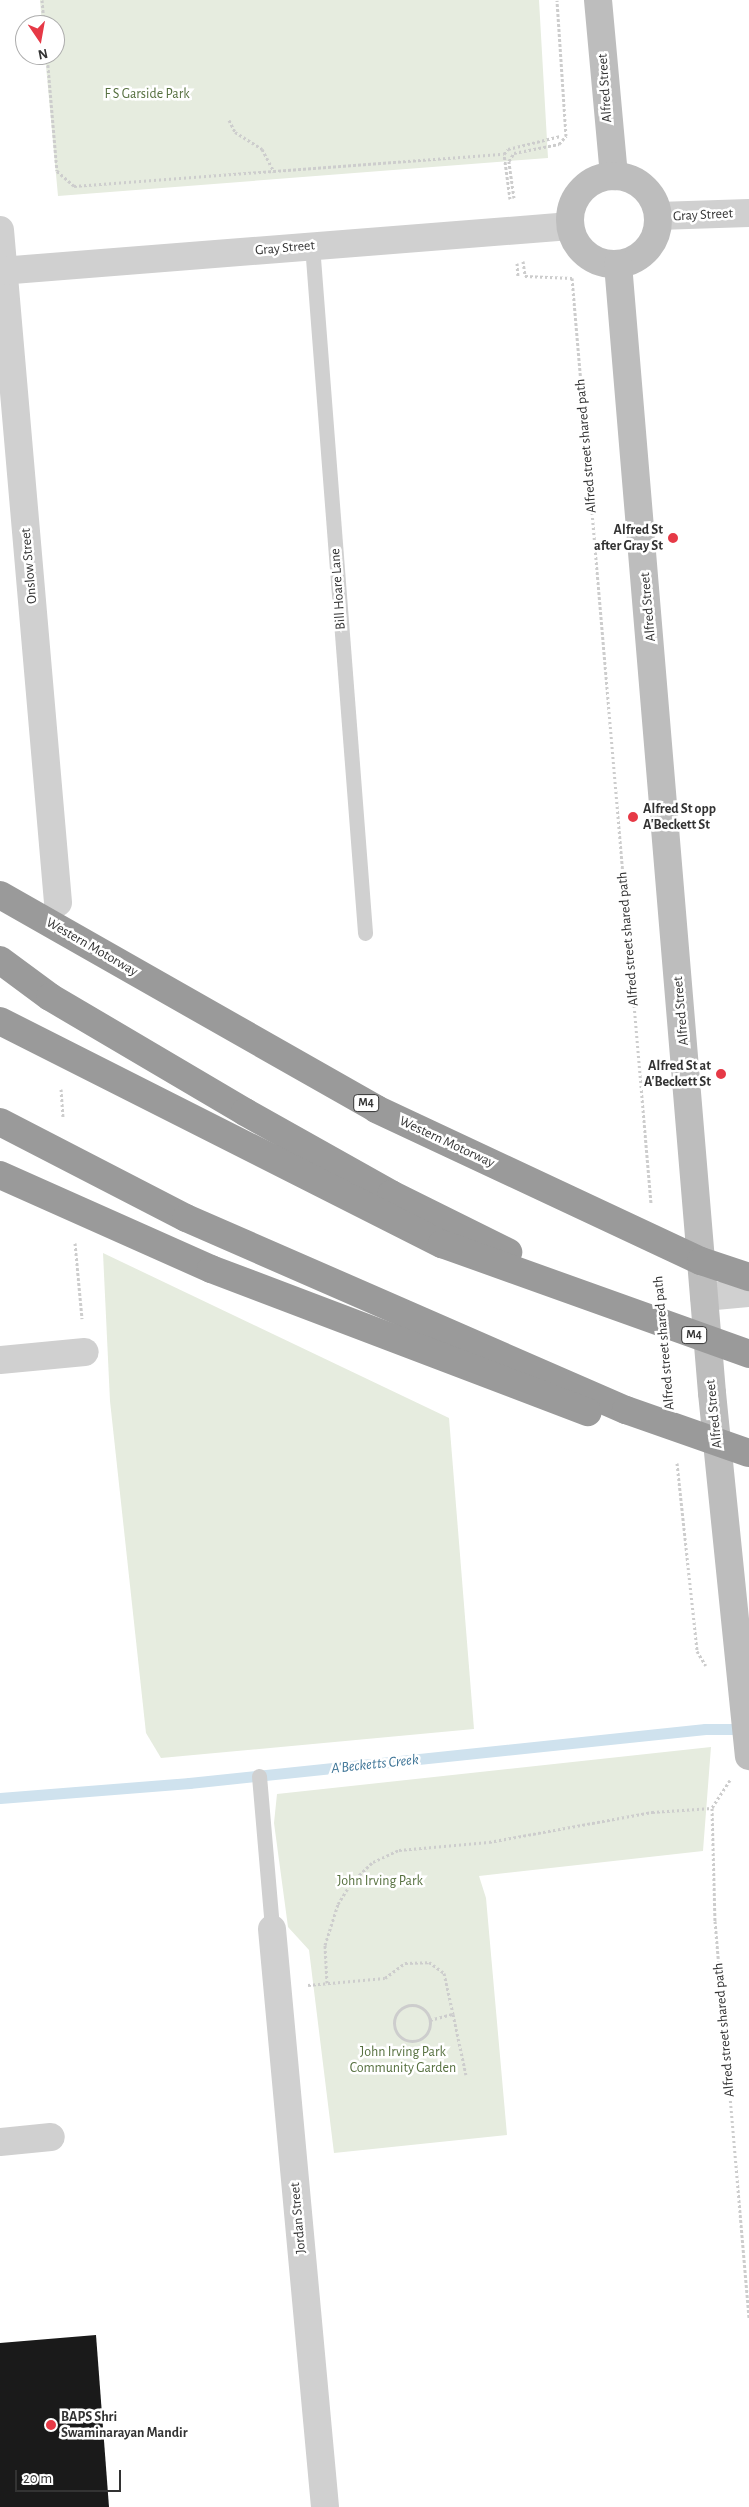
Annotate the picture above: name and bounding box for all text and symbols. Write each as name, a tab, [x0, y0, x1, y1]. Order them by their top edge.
north arrow	[15, 15, 65, 65]
text: N	[37, 46, 49, 62]
street label: Alfred Street	[594, 53, 616, 123]
park label: F S Garside Park	[104, 86, 190, 102]
street label: Gray Street	[673, 205, 733, 225]
street label: Gray Street	[254, 237, 316, 259]
street label: Alfred street shared path	[572, 378, 600, 514]
place label: Alfred St after Gray St	[594, 522, 663, 554]
street label: Onslow Street	[17, 527, 41, 605]
marker: Alfred St after Gray St	[667, 532, 679, 544]
street label: Bill Hoare Lane	[327, 548, 349, 630]
street label: Alfred Street	[637, 572, 659, 642]
place label: Alfred St opp A'Beckett St	[643, 801, 716, 834]
marker: Alfred St opp A'Beckett St	[627, 811, 639, 823]
street label: Alfred street shared path	[614, 871, 642, 1007]
street label: Western Motorway	[43, 914, 141, 980]
street label: Alfred Street	[670, 976, 692, 1046]
place label: Alfred St at A'Beckett St	[644, 1058, 711, 1090]
marker: Alfred St at A'Beckett St	[715, 1068, 727, 1080]
road number: M4	[352, 1094, 380, 1112]
street label: Western Motorway	[397, 1113, 497, 1171]
street label: Alfred street shared path	[650, 1275, 678, 1411]
road number: M4	[680, 1326, 708, 1344]
street label: Alfred Street	[702, 1379, 726, 1449]
water label: A'Becketts Creek	[330, 1750, 420, 1778]
park label: John Irving Park	[337, 1873, 423, 1889]
street label: Alfred street shared path	[710, 1962, 738, 2098]
park label: John Irving Park Community Garden	[350, 2044, 456, 2076]
street label: Jordan Street	[287, 2182, 309, 2254]
place label: BAPS Shri Swaminarayan Mandir	[61, 2409, 188, 2442]
marker: BAPS Shri Swaminarayan Mandir	[45, 2419, 57, 2431]
scale bar	[18, 2460, 124, 2492]
text: 20 m	[23, 2471, 52, 2486]

